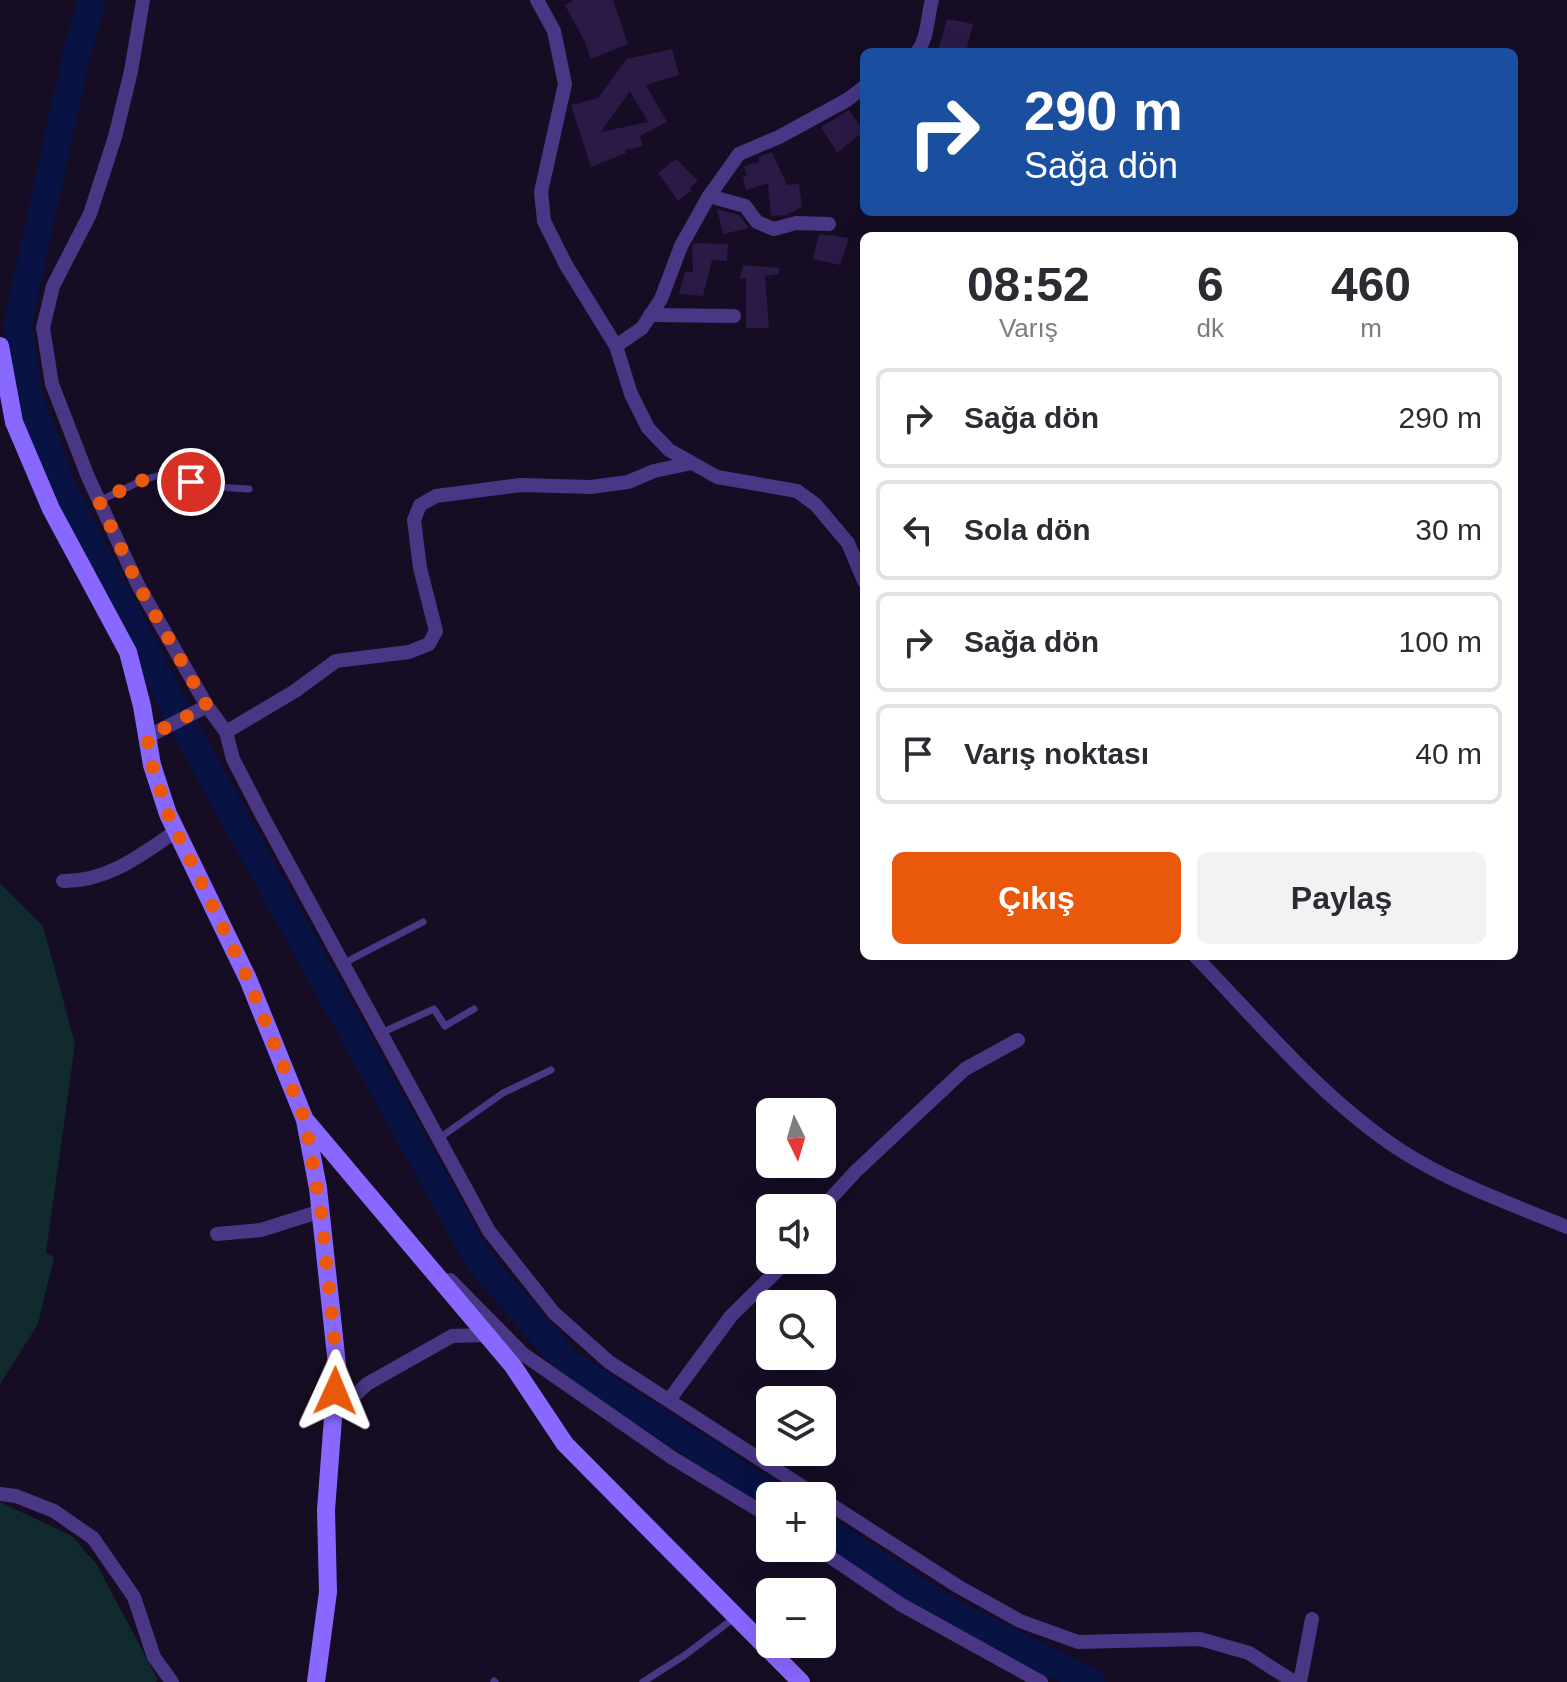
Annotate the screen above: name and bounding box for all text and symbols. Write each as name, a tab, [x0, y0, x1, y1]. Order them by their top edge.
text: 290 m	[1024, 79, 1183, 142]
icon: right	[892, 80, 996, 184]
text: Sağa dön	[1024, 145, 1178, 186]
text: 08:52	[967, 258, 1090, 311]
text: 6	[1197, 258, 1224, 311]
text: 460	[1331, 258, 1411, 311]
text: Varış	[999, 313, 1058, 343]
text: dk	[1197, 313, 1224, 343]
text: m	[1360, 313, 1382, 343]
icon: right	[896, 396, 940, 440]
text: Sağa dön	[964, 401, 1099, 434]
text: 290 m	[1399, 401, 1482, 434]
pin	[157, 448, 225, 516]
icon: arrive	[169, 460, 213, 504]
icon: left	[896, 508, 940, 552]
text: Sola dön	[964, 513, 1091, 546]
text: 30 m	[1415, 513, 1482, 546]
icon: right	[896, 620, 940, 664]
text: Sağa dön	[964, 625, 1099, 658]
text: 100 m	[1399, 625, 1482, 658]
icon: arrive	[896, 732, 940, 776]
text: Varış noktası	[964, 737, 1149, 770]
text: 40 m	[1415, 737, 1482, 770]
button: Çıkış	[892, 852, 1181, 944]
button: Paylaş	[1197, 852, 1486, 944]
north arrow	[756, 1098, 836, 1178]
map controls	[756, 1098, 836, 1658]
button: sound	[756, 1194, 836, 1274]
button: search	[756, 1290, 836, 1370]
position arrow	[293, 1349, 377, 1433]
button: layers	[756, 1386, 836, 1466]
button: +	[756, 1482, 836, 1562]
button: −	[756, 1578, 836, 1658]

